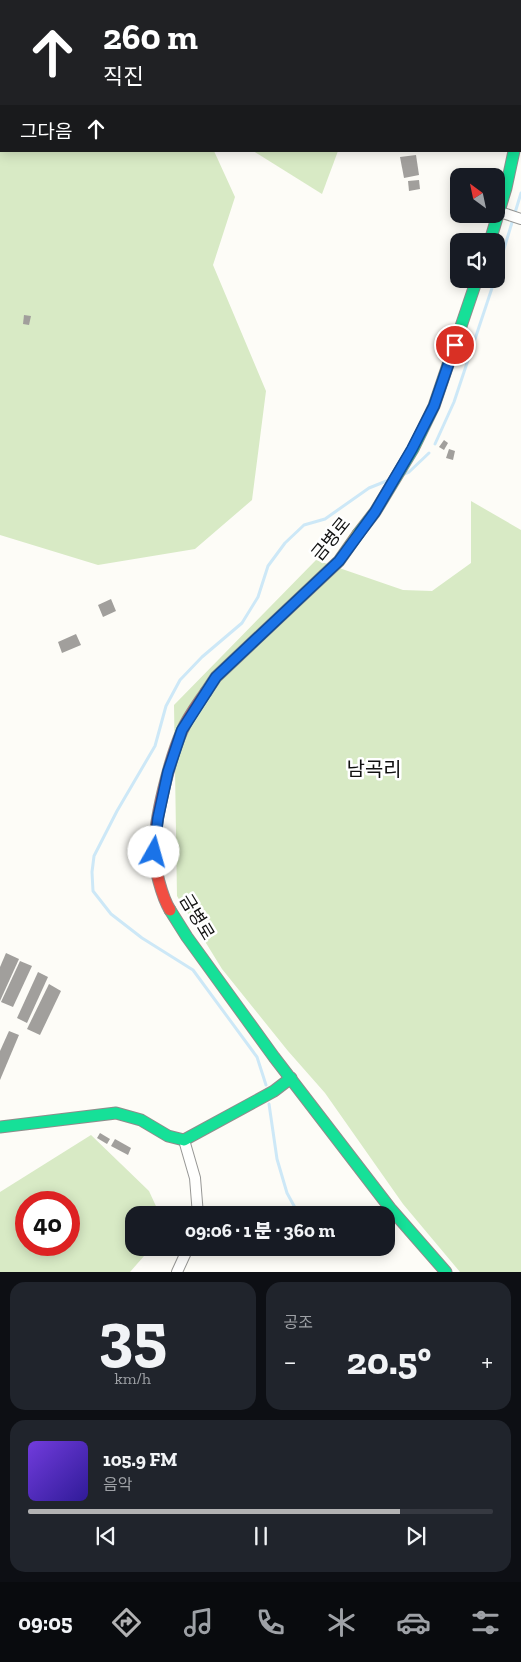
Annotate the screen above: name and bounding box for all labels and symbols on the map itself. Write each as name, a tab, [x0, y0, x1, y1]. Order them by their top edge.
north arrow	[450, 168, 505, 222]
pin	[434, 324, 476, 366]
street label: 금병로	[307, 513, 355, 565]
district label: 남곡리	[346, 757, 402, 781]
position arrow	[127, 825, 179, 877]
street label: 금병로	[175, 890, 219, 944]
speed limit sign: 40	[15, 1191, 80, 1256]

